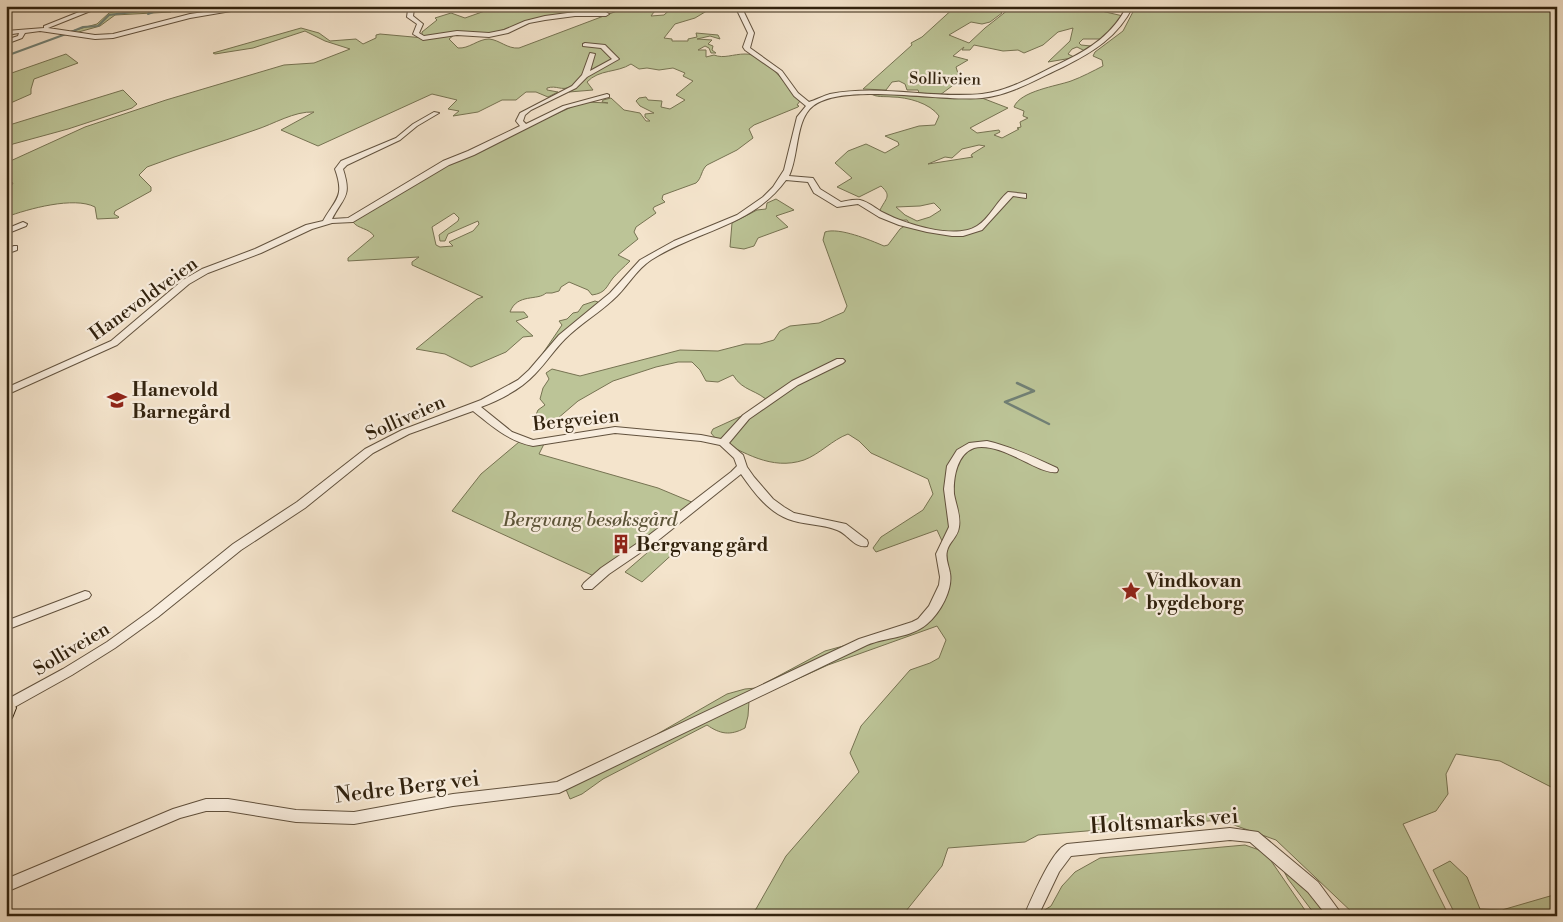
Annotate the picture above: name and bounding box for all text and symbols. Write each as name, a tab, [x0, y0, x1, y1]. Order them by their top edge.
street label: Solliveien	[909, 68, 981, 90]
street label: Hanevoldveien	[85, 251, 202, 346]
place label: Hanevold Barnegård	[132, 378, 231, 424]
school or university icon: Hanevold Barnegård	[106, 389, 128, 411]
street label: Solliveien	[362, 390, 449, 446]
street label: Bergveien	[531, 404, 621, 437]
park label: Bergvang besøksgård	[502, 508, 679, 532]
building icon: Bergvang gård	[610, 533, 632, 555]
place label: Bergvang gård	[636, 533, 769, 557]
place label: Vindkovan bygdeborg	[1145, 569, 1245, 615]
place icon: Vindkovan bygdeborg	[1120, 580, 1142, 602]
street label: Solliveien	[29, 617, 114, 681]
street label: Nedre Berg vei	[333, 765, 481, 810]
street label: Holtsmarks vei	[1089, 803, 1239, 840]

